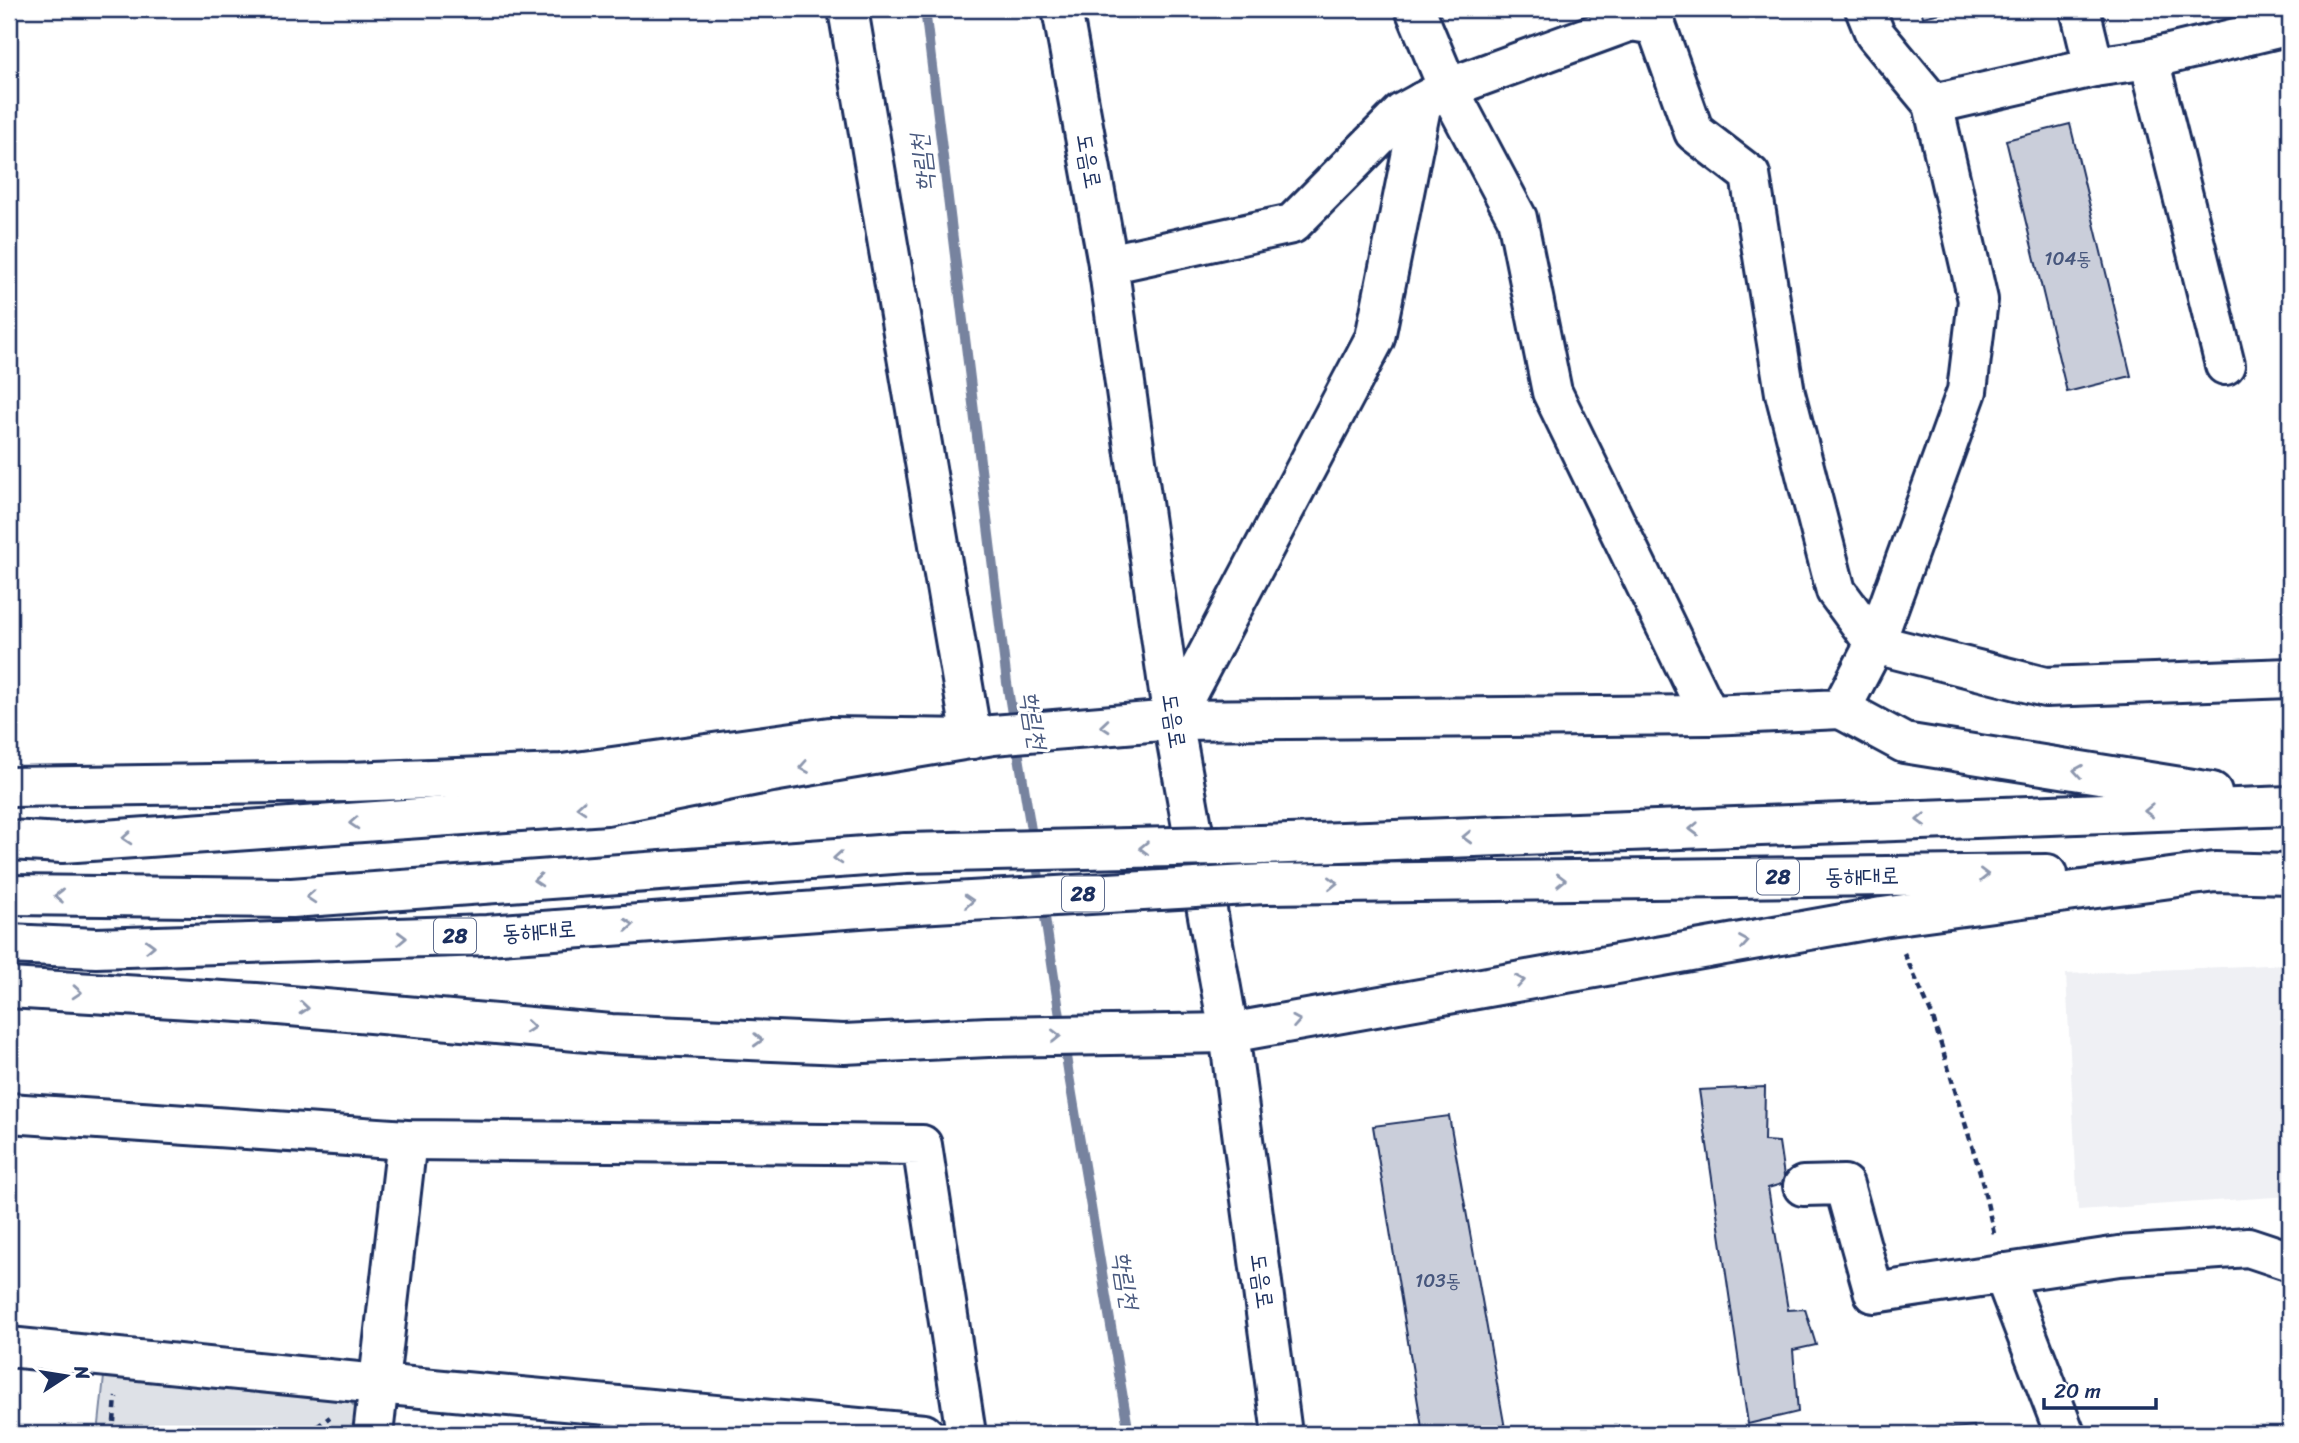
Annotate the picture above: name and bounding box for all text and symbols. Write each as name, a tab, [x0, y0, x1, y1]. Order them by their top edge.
water label: 학림천	[897, 129, 946, 194]
street label: 도음로	[1064, 130, 1114, 192]
house number: 104동	[2044, 242, 2092, 275]
water label: 학림천	[1009, 688, 1060, 755]
street label: 도음로	[1149, 690, 1199, 752]
one-way arrow	[1099, 718, 1110, 733]
one-way arrow	[798, 759, 810, 774]
one-way arrow	[2072, 764, 2084, 779]
one-way arrow	[575, 799, 586, 814]
one-way arrow	[2143, 804, 2154, 819]
one-way arrow	[1916, 812, 1926, 828]
one-way arrow	[348, 815, 359, 830]
one-way arrow	[1688, 821, 1699, 836]
one-way arrow	[121, 830, 132, 845]
one-way arrow	[1461, 830, 1472, 845]
one-way arrow	[1138, 840, 1149, 855]
one-way arrow	[833, 850, 844, 865]
street label: 동해대로	[1825, 855, 1899, 897]
road number: 28	[1757, 860, 1799, 894]
one-way arrow	[1979, 867, 1990, 883]
one-way arrow	[532, 872, 543, 887]
one-way arrow	[1556, 872, 1567, 888]
one-way arrow	[1329, 875, 1339, 891]
road number: 28	[1062, 876, 1104, 912]
one-way arrow	[54, 888, 64, 904]
one-way arrow	[305, 889, 316, 904]
one-way arrow	[964, 894, 975, 909]
street label: 동해대로	[501, 908, 577, 954]
road number: 28	[434, 918, 476, 954]
one-way arrow	[624, 918, 635, 933]
one-way arrow	[397, 930, 408, 946]
one-way arrow	[1738, 935, 1750, 950]
one-way arrow	[145, 939, 156, 954]
one-way arrow	[1514, 974, 1526, 989]
one-way arrow	[72, 984, 83, 999]
one-way arrow	[298, 1000, 310, 1015]
one-way arrow	[1290, 1014, 1302, 1029]
one-way arrow	[525, 1019, 536, 1034]
one-way arrow	[1051, 1028, 1062, 1044]
one-way arrow	[752, 1033, 763, 1048]
water label: 학림천	[1101, 1248, 1152, 1315]
street label: 도음로	[1238, 1251, 1286, 1311]
house number: 103동	[1415, 1264, 1461, 1297]
north arrow	[32, 1342, 102, 1412]
text: N	[64, 1362, 100, 1383]
scale bar	[2044, 1366, 2156, 1410]
text: 20 m	[2054, 1372, 2101, 1410]

